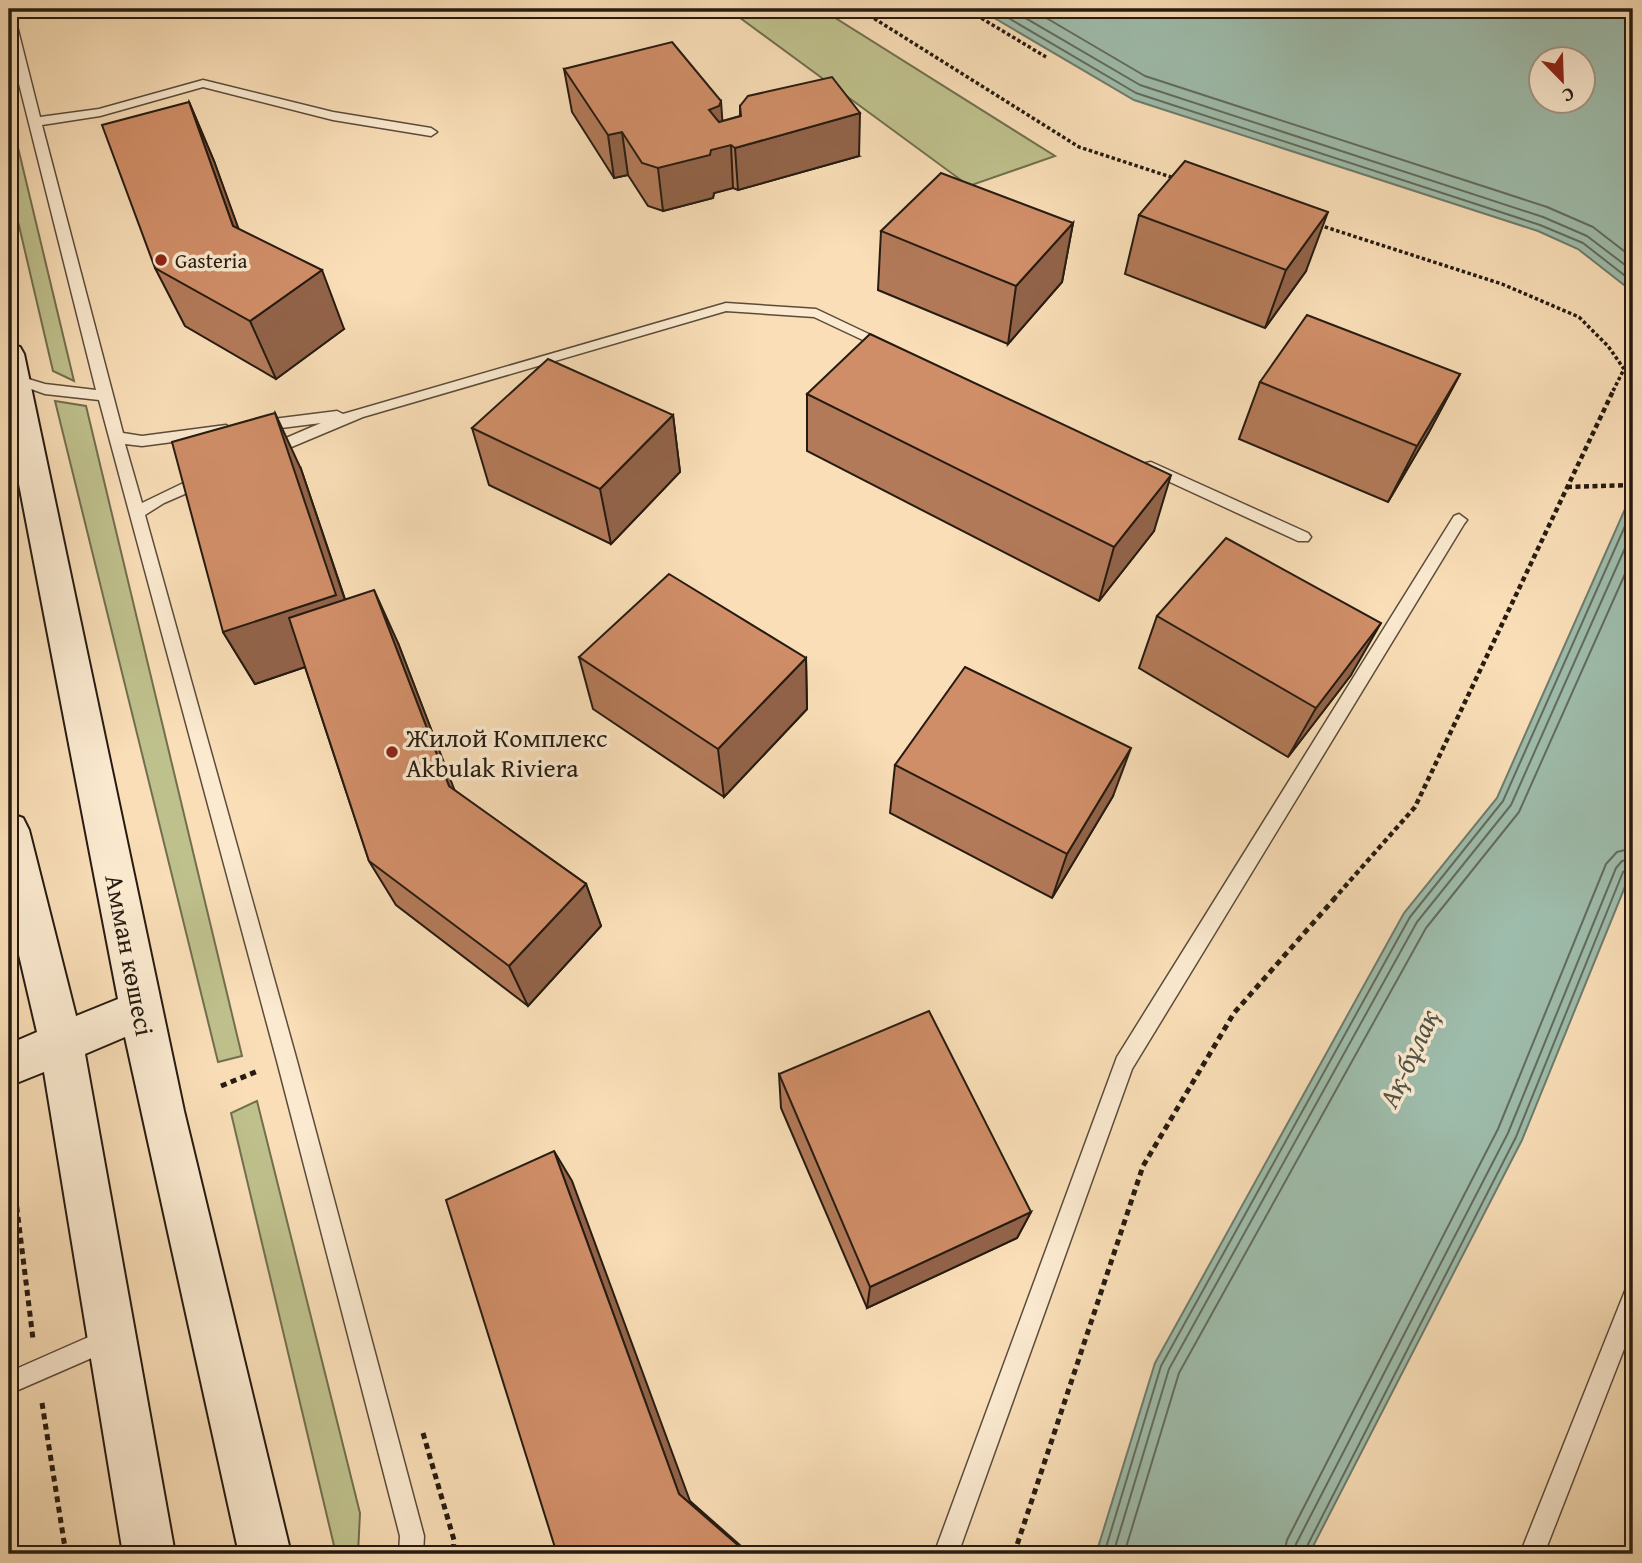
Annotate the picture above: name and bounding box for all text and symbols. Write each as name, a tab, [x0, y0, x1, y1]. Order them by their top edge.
north arrow	[1526, 46, 1596, 116]
text: С	[1558, 81, 1579, 111]
place label: Gasteria	[175, 245, 247, 276]
marker: Gasteria	[153, 252, 169, 268]
place label: Жилой Комплекс Akbulak Riviera	[405, 718, 607, 787]
marker: Жилой Комплекс Akbulak Riviera	[384, 744, 400, 760]
street label: Амман көшесі	[95, 871, 165, 1039]
water label: Ақ-бұлақ	[1367, 1002, 1449, 1115]

